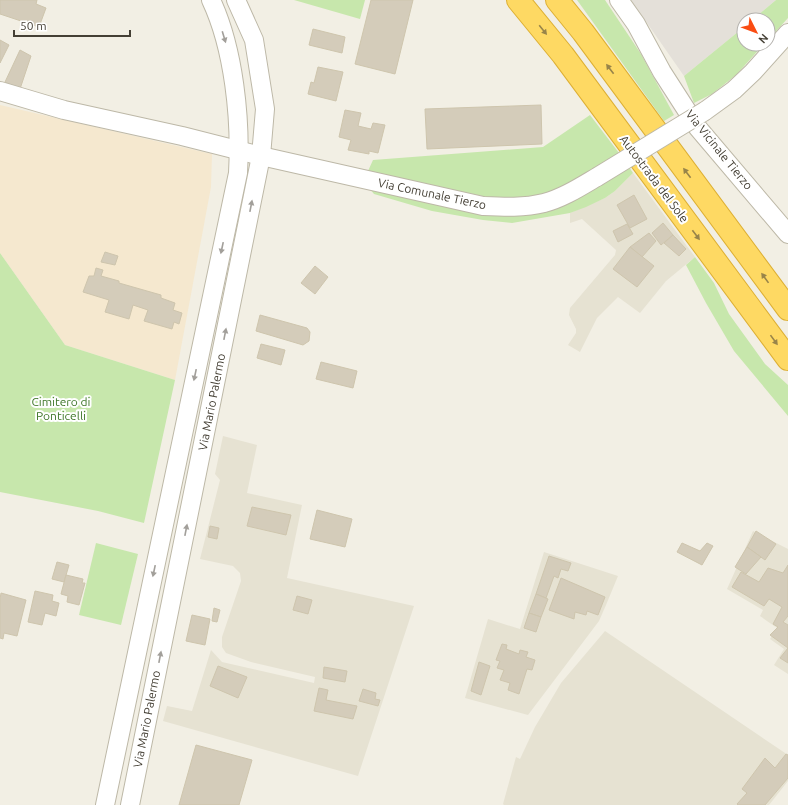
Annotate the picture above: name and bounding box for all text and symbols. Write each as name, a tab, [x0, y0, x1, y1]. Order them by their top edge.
scale bar	[14, 12, 130, 38]
north arrow	[736, 12, 776, 52]
text: 50 m	[20, 19, 47, 32]
one-way arrow	[538, 25, 547, 36]
one-way arrow	[221, 31, 227, 43]
text: N	[756, 32, 771, 46]
one-way arrow	[606, 63, 614, 74]
street label: Via Vicinale Tierzo	[683, 107, 755, 192]
street label: Autostrada del Sole	[617, 133, 691, 225]
one-way arrow	[683, 168, 692, 179]
street label: Via Comunale Tierzo	[377, 176, 487, 211]
one-way arrow	[249, 200, 255, 212]
one-way arrow	[692, 230, 701, 241]
one-way arrow	[219, 241, 225, 254]
one-way arrow	[761, 272, 769, 283]
one-way arrow	[223, 327, 229, 340]
one-way arrow	[770, 334, 778, 345]
street label: Via Mario Palermo	[196, 352, 227, 452]
one-way arrow	[192, 369, 198, 381]
park label: Cimitero di Ponticelli	[31, 395, 91, 422]
one-way arrow	[183, 523, 189, 536]
one-way arrow	[151, 564, 157, 577]
one-way arrow	[157, 651, 163, 663]
street label: Via Mario Palermo	[131, 669, 162, 769]

